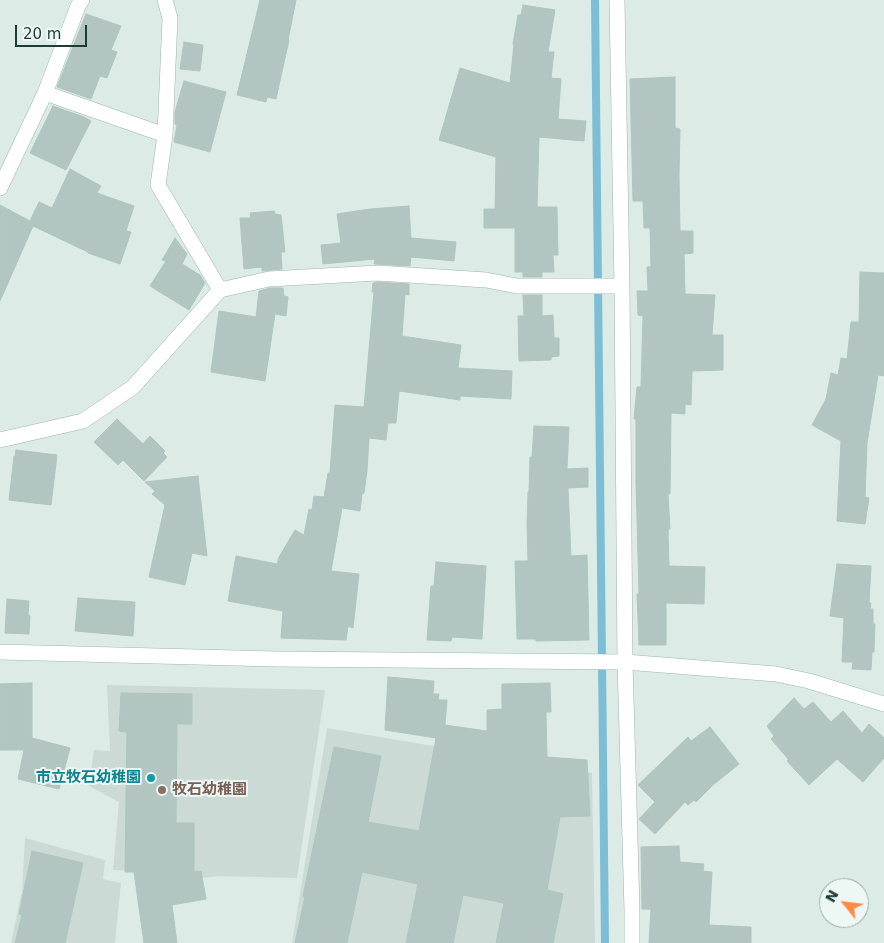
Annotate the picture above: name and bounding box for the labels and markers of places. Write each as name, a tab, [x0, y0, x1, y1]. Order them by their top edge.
place label: 市立牧石幼稚園	[36, 769, 141, 787]
marker: 市立牧石幼稚園	[145, 772, 157, 784]
place label: 牧石幼稚園	[172, 781, 247, 799]
marker: 牧石幼稚園	[156, 784, 168, 796]

